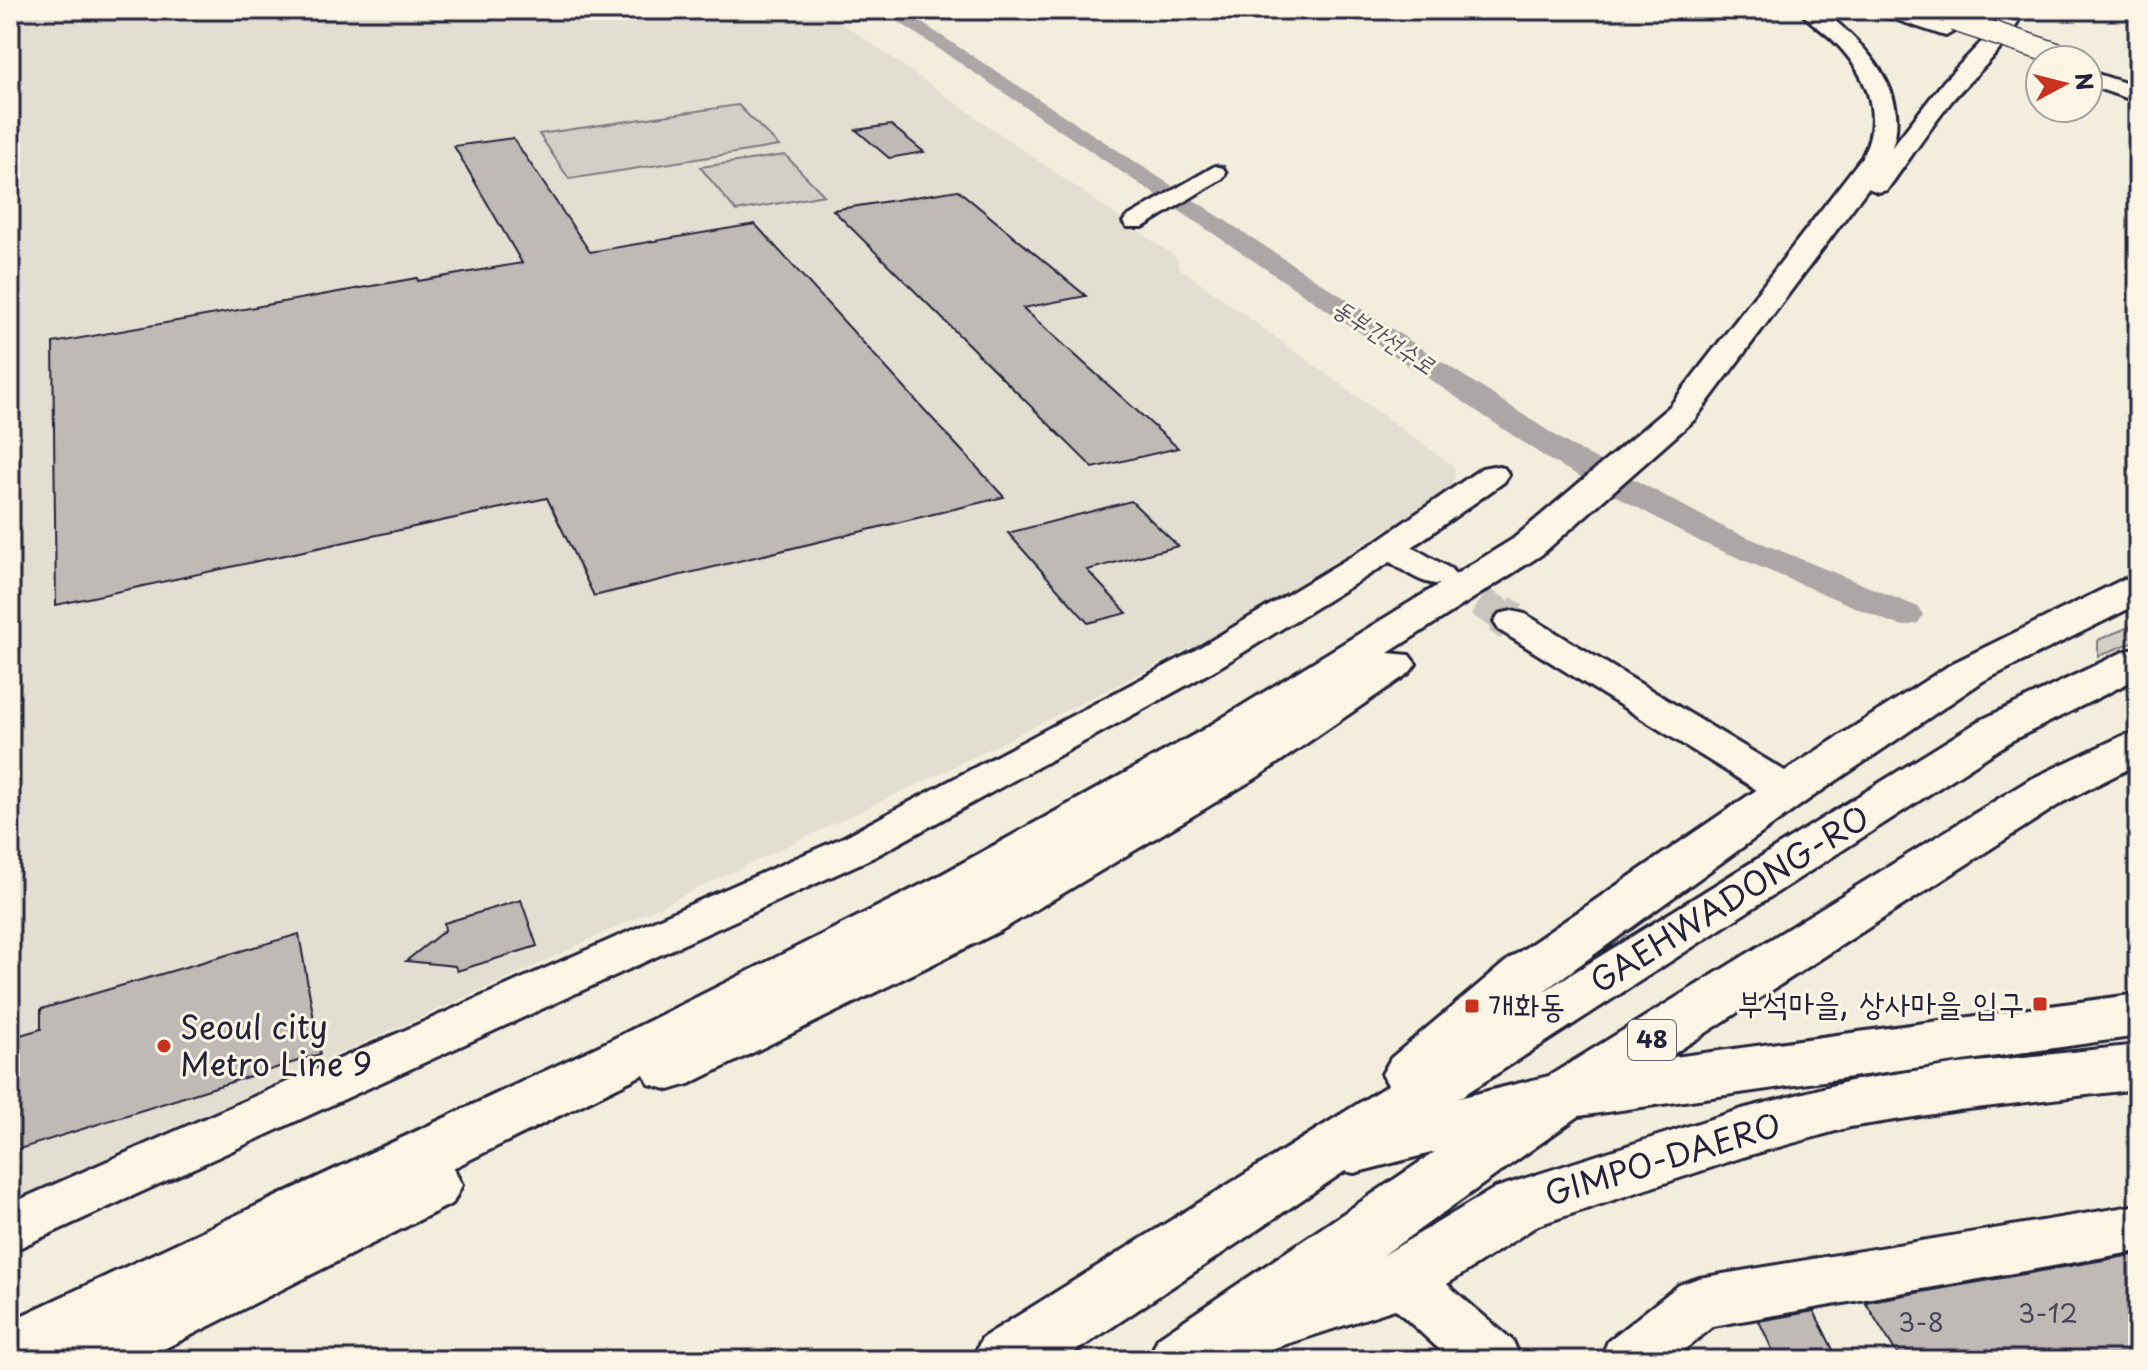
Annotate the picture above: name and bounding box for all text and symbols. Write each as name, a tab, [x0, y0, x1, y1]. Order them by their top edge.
north arrow	[2024, 44, 2104, 124]
text: N	[2068, 71, 2103, 92]
water label: 동부간선수로	[1327, 289, 1443, 382]
street label: GAEHWADONG-RO	[1580, 793, 1878, 1004]
place label: 부석마을, 상사마을 입구	[1737, 978, 2024, 1026]
place label: 개화동	[1488, 980, 1565, 1028]
marker: 부석마을, 상사마을 입구	[2031, 995, 2049, 1013]
marker: 개화동	[1463, 997, 1481, 1015]
place label: Seoul city Metro Line 9	[180, 1002, 372, 1087]
road number: 48	[1628, 1020, 1676, 1060]
marker: Seoul city Metro Line 9	[155, 1037, 173, 1055]
street label: GIMPO-DAERO	[1538, 1099, 1786, 1217]
house number: 3-12	[2018, 1293, 2078, 1332]
house number: 3-8	[1898, 1302, 1944, 1341]

